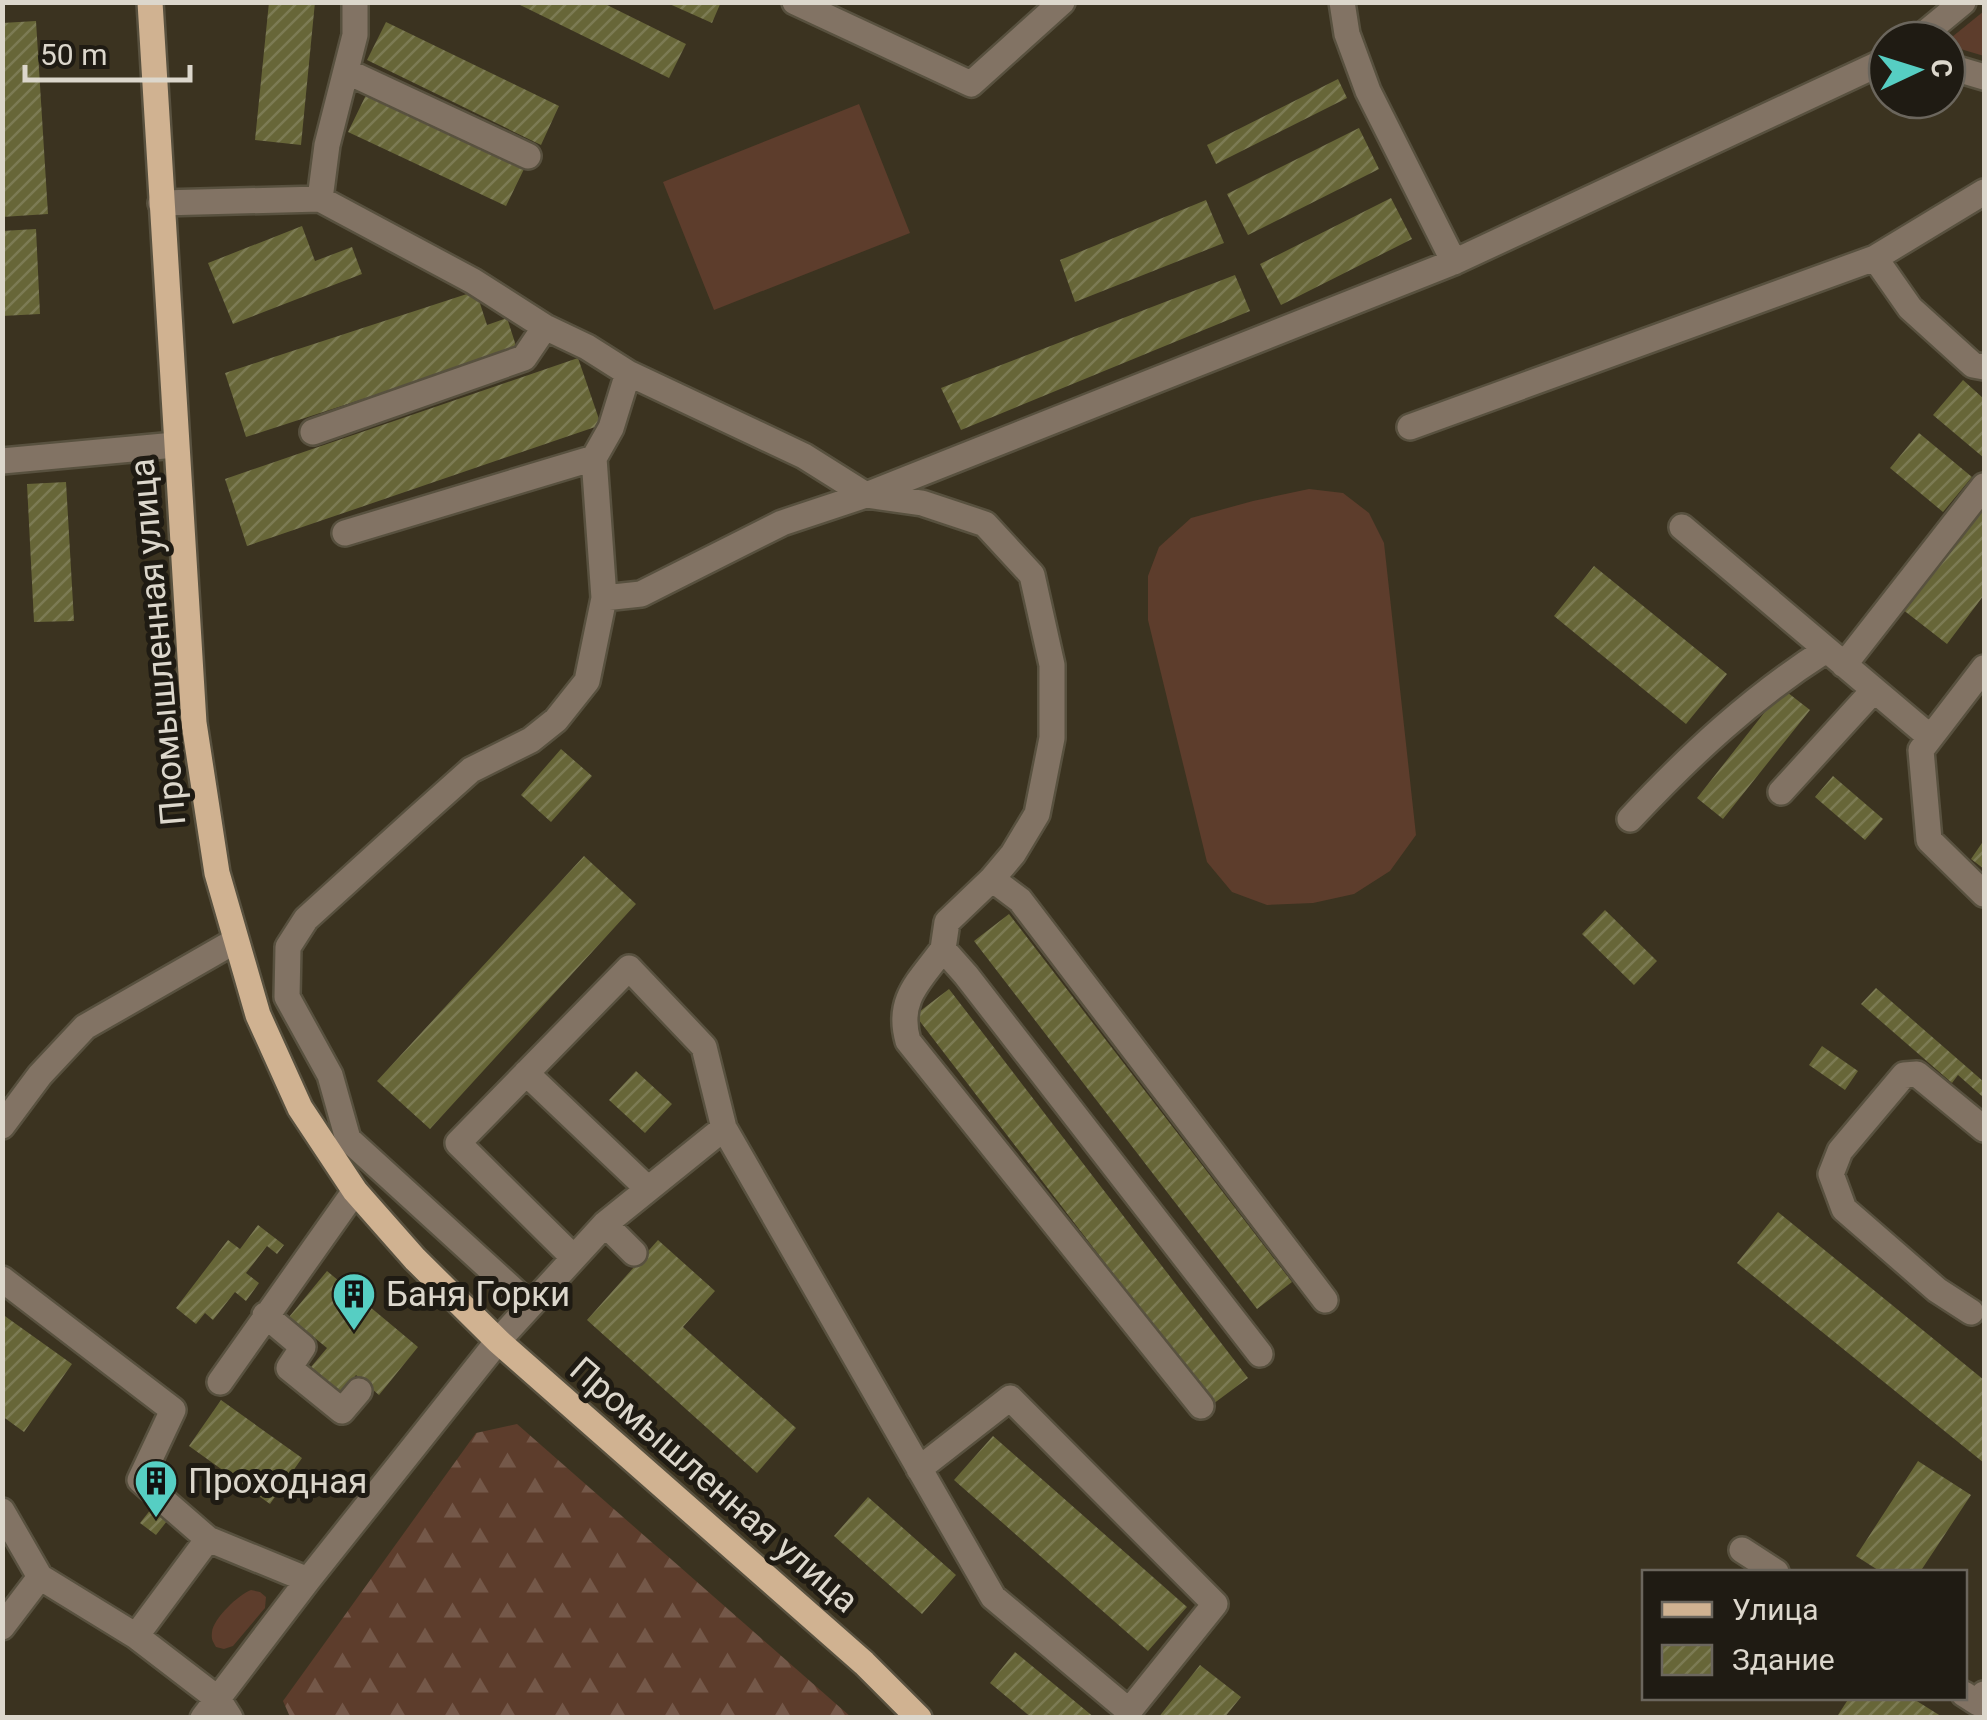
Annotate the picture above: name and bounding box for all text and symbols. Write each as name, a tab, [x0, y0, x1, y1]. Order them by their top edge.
scale bar	[25, 20, 190, 82]
north arrow	[1867, 20, 1967, 120]
text: 50 m	[40, 37, 107, 72]
text: С	[1924, 58, 1959, 79]
street label: Промышленная улица	[122, 457, 194, 827]
building icon: Баня Горки	[331, 1271, 377, 1332]
place label: Баня Горки	[386, 1274, 570, 1315]
street label: Промышленная улица	[562, 1349, 866, 1621]
building icon: Проходная	[133, 1458, 179, 1519]
place label: Проходная	[188, 1461, 368, 1502]
legend	[1642, 1570, 1967, 1700]
text: Улица	[1732, 1592, 1819, 1627]
text: Здание	[1732, 1642, 1835, 1677]

